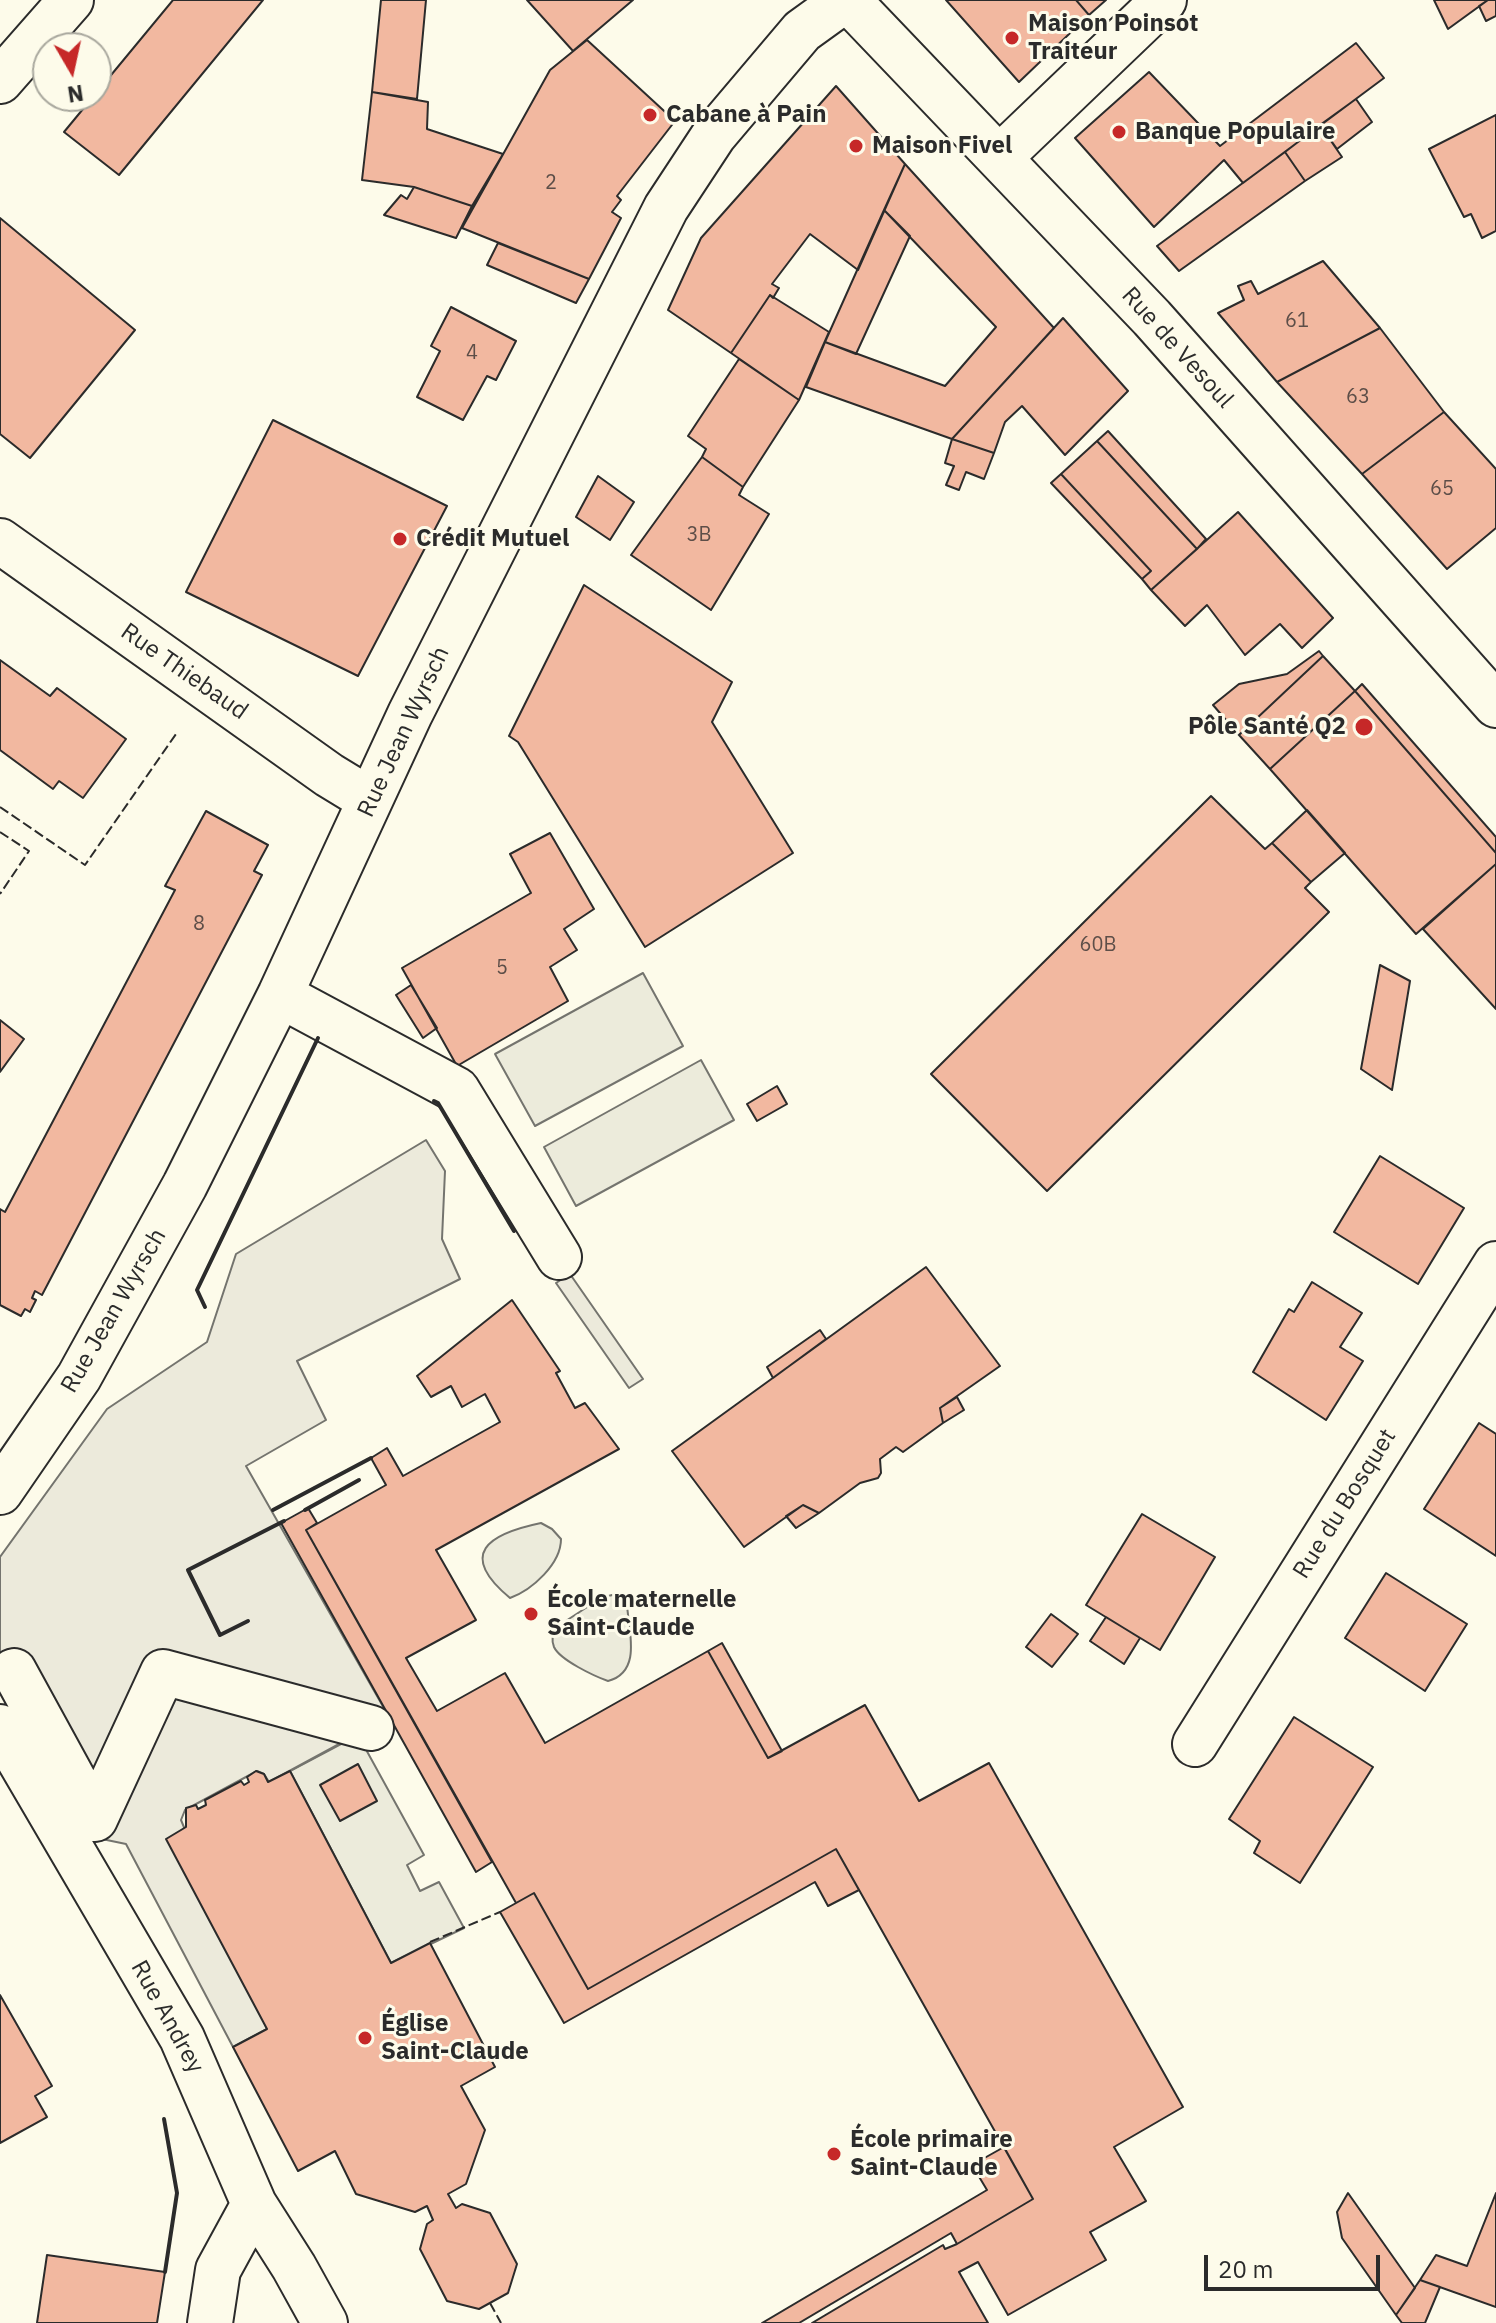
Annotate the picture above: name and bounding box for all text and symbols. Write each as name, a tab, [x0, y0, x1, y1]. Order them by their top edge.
place label: Maison Poinsot Traiteur	[1028, 10, 1198, 66]
marker: Maison Poinsot Traiteur	[1003, 29, 1021, 47]
north arrow	[32, 32, 112, 112]
text: N	[65, 79, 86, 110]
place label: Cabane à Pain	[666, 101, 827, 129]
marker: Cabane à Pain	[641, 106, 659, 124]
place label: Banque Populaire	[1135, 118, 1336, 146]
marker: Banque Populaire	[1110, 123, 1128, 141]
place label: Maison Fivel	[872, 132, 1012, 160]
marker: Maison Fivel	[847, 137, 865, 155]
house number: 2	[545, 171, 557, 195]
street label: Rue de Vesoul	[1115, 282, 1239, 414]
house number: 61	[1285, 309, 1309, 333]
house number: 4	[466, 341, 478, 365]
house number: 63	[1346, 385, 1370, 409]
house number: 65	[1430, 477, 1454, 501]
house number: 3B	[686, 523, 712, 547]
place label: Crédit Mutuel	[416, 525, 569, 553]
marker: Crédit Mutuel	[391, 530, 409, 548]
street label: Rue Thiebaud	[115, 618, 253, 726]
street label: Rue Jean Wyrsch	[352, 642, 456, 822]
place label: Pôle Santé Q2	[1188, 713, 1346, 741]
marker: Pôle Santé Q2	[1353, 716, 1375, 738]
house number: 8	[193, 912, 205, 936]
house number: 60B	[1079, 933, 1117, 957]
house number: 5	[496, 956, 508, 980]
street label: Rue Jean Wyrsch	[55, 1224, 173, 1398]
street label: Rue du Bosquet	[1287, 1424, 1403, 1584]
place label: École maternelle Saint-Claude	[547, 1586, 736, 1642]
marker: École maternelle Saint-Claude	[522, 1605, 540, 1623]
street label: Rue Andrey	[124, 1956, 210, 2078]
place label: Église Saint-Claude	[381, 2010, 529, 2066]
marker: Église Saint-Claude	[356, 2029, 374, 2047]
place label: École primaire Saint-Claude	[850, 2126, 1013, 2182]
marker: École primaire Saint-Claude	[825, 2145, 843, 2163]
scale bar	[1208, 2239, 1384, 2289]
text: 20 m	[1218, 2253, 1273, 2285]

